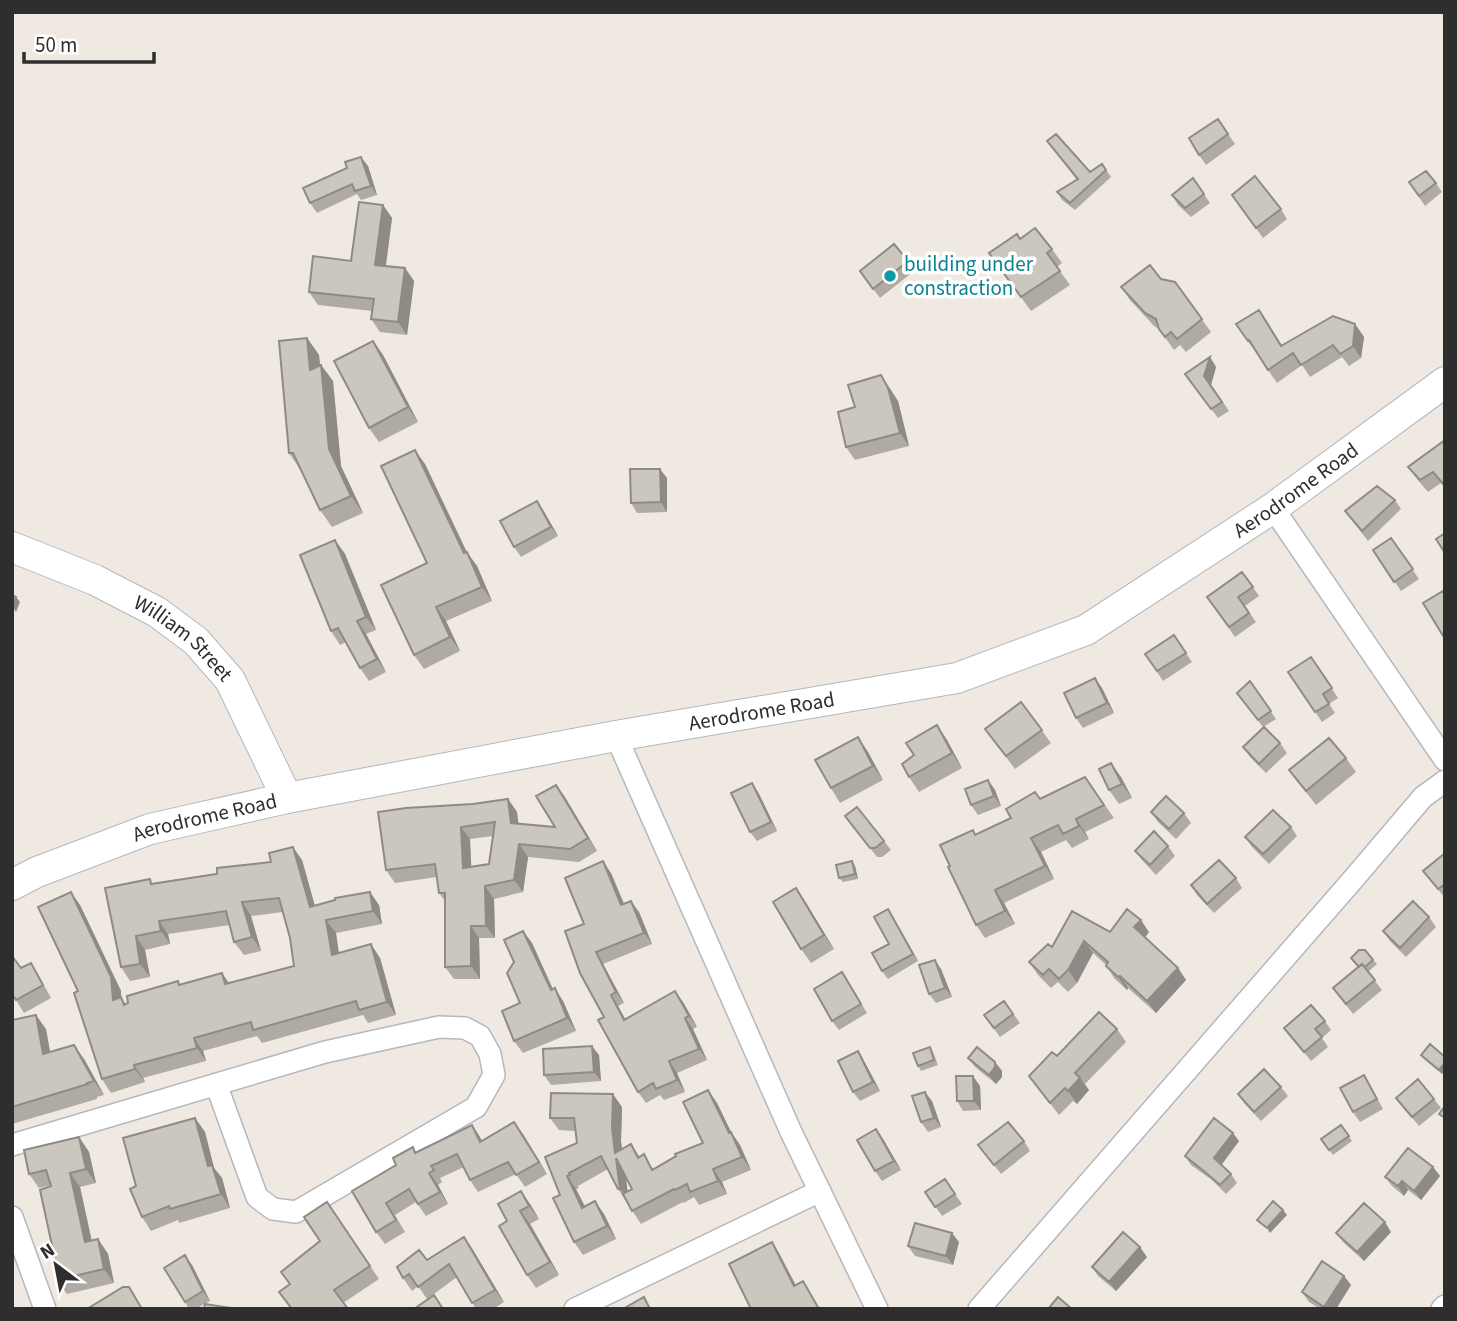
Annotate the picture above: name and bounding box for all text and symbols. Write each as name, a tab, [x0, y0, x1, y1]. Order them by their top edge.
scale bar	[24, 21, 154, 65]
text: 50 m	[35, 30, 77, 60]
place label: building under constraction	[904, 249, 1034, 303]
marker: building under constraction	[882, 268, 898, 284]
street label: Aerodrome Road	[1227, 435, 1365, 545]
street label: William Street	[129, 588, 240, 688]
street label: Aerodrome Road	[686, 684, 837, 738]
street label: Aerodrome Road	[128, 786, 280, 849]
north arrow	[21, 1230, 91, 1300]
text: N	[35, 1237, 60, 1267]

